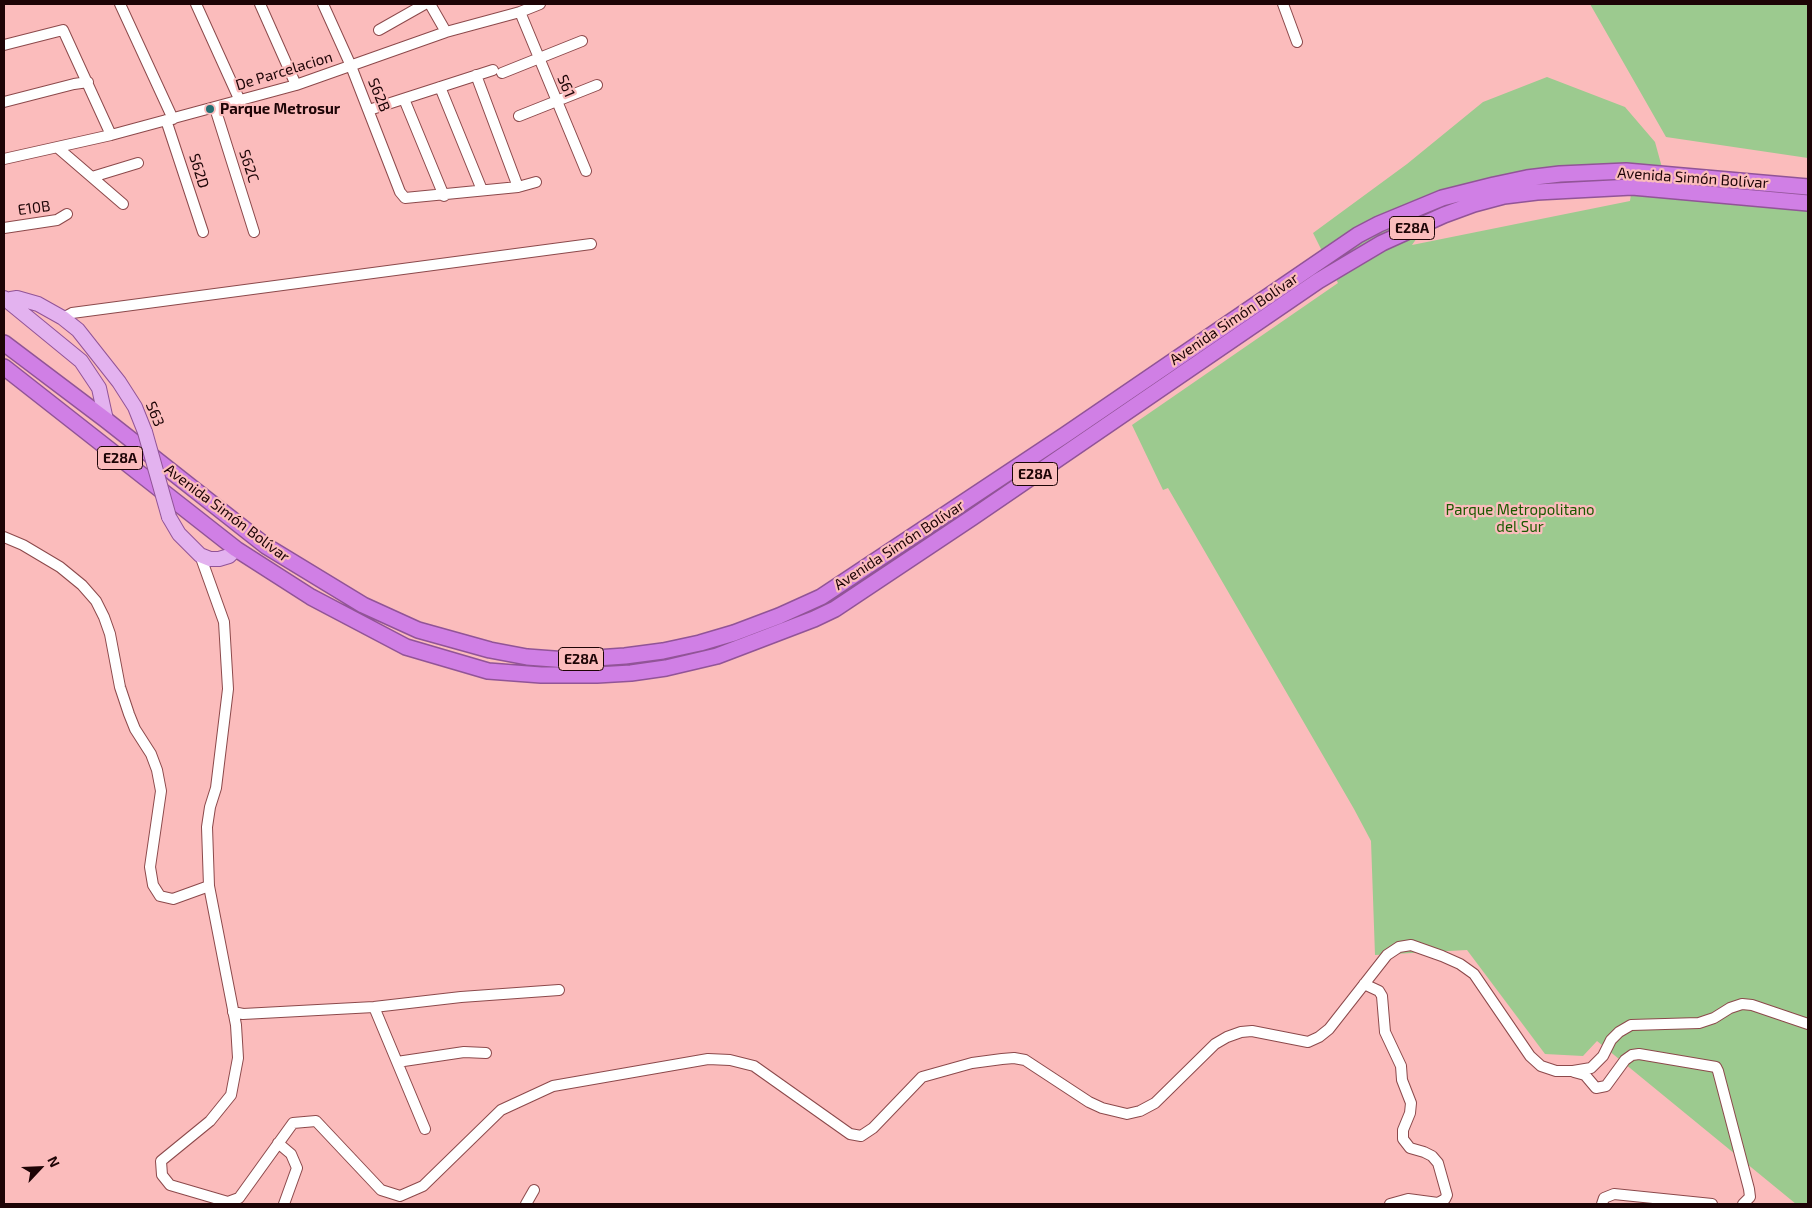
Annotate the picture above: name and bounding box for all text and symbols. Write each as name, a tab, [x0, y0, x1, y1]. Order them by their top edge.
street label: De Parcelacion	[233, 48, 335, 94]
street label: S61	[553, 72, 579, 100]
street label: S62B	[364, 76, 394, 114]
place label: Parque Metrosur	[220, 100, 340, 118]
marker: Parque Metrosur	[204, 103, 216, 115]
street label: S62C	[235, 147, 263, 185]
street label: S62D	[185, 151, 213, 191]
street label: Avenida Simón Bolívar	[1617, 164, 1769, 192]
street label: E10B	[17, 197, 51, 219]
road number: E28A	[1390, 217, 1434, 240]
street label: Avenida Simón Bolívar	[1166, 269, 1302, 369]
street label: S63	[142, 399, 168, 429]
road number: E28A	[98, 446, 142, 469]
street label: Avenida Simón Bolívar	[161, 460, 293, 566]
road number: E28A	[1012, 462, 1058, 486]
street label: Avenida Simón Bolívar	[831, 496, 967, 594]
park label: Parque Metropolitano del Sur	[1445, 501, 1595, 536]
road number: E28A	[558, 648, 604, 671]
north arrow	[15, 1143, 65, 1193]
text: N	[44, 1153, 64, 1170]

